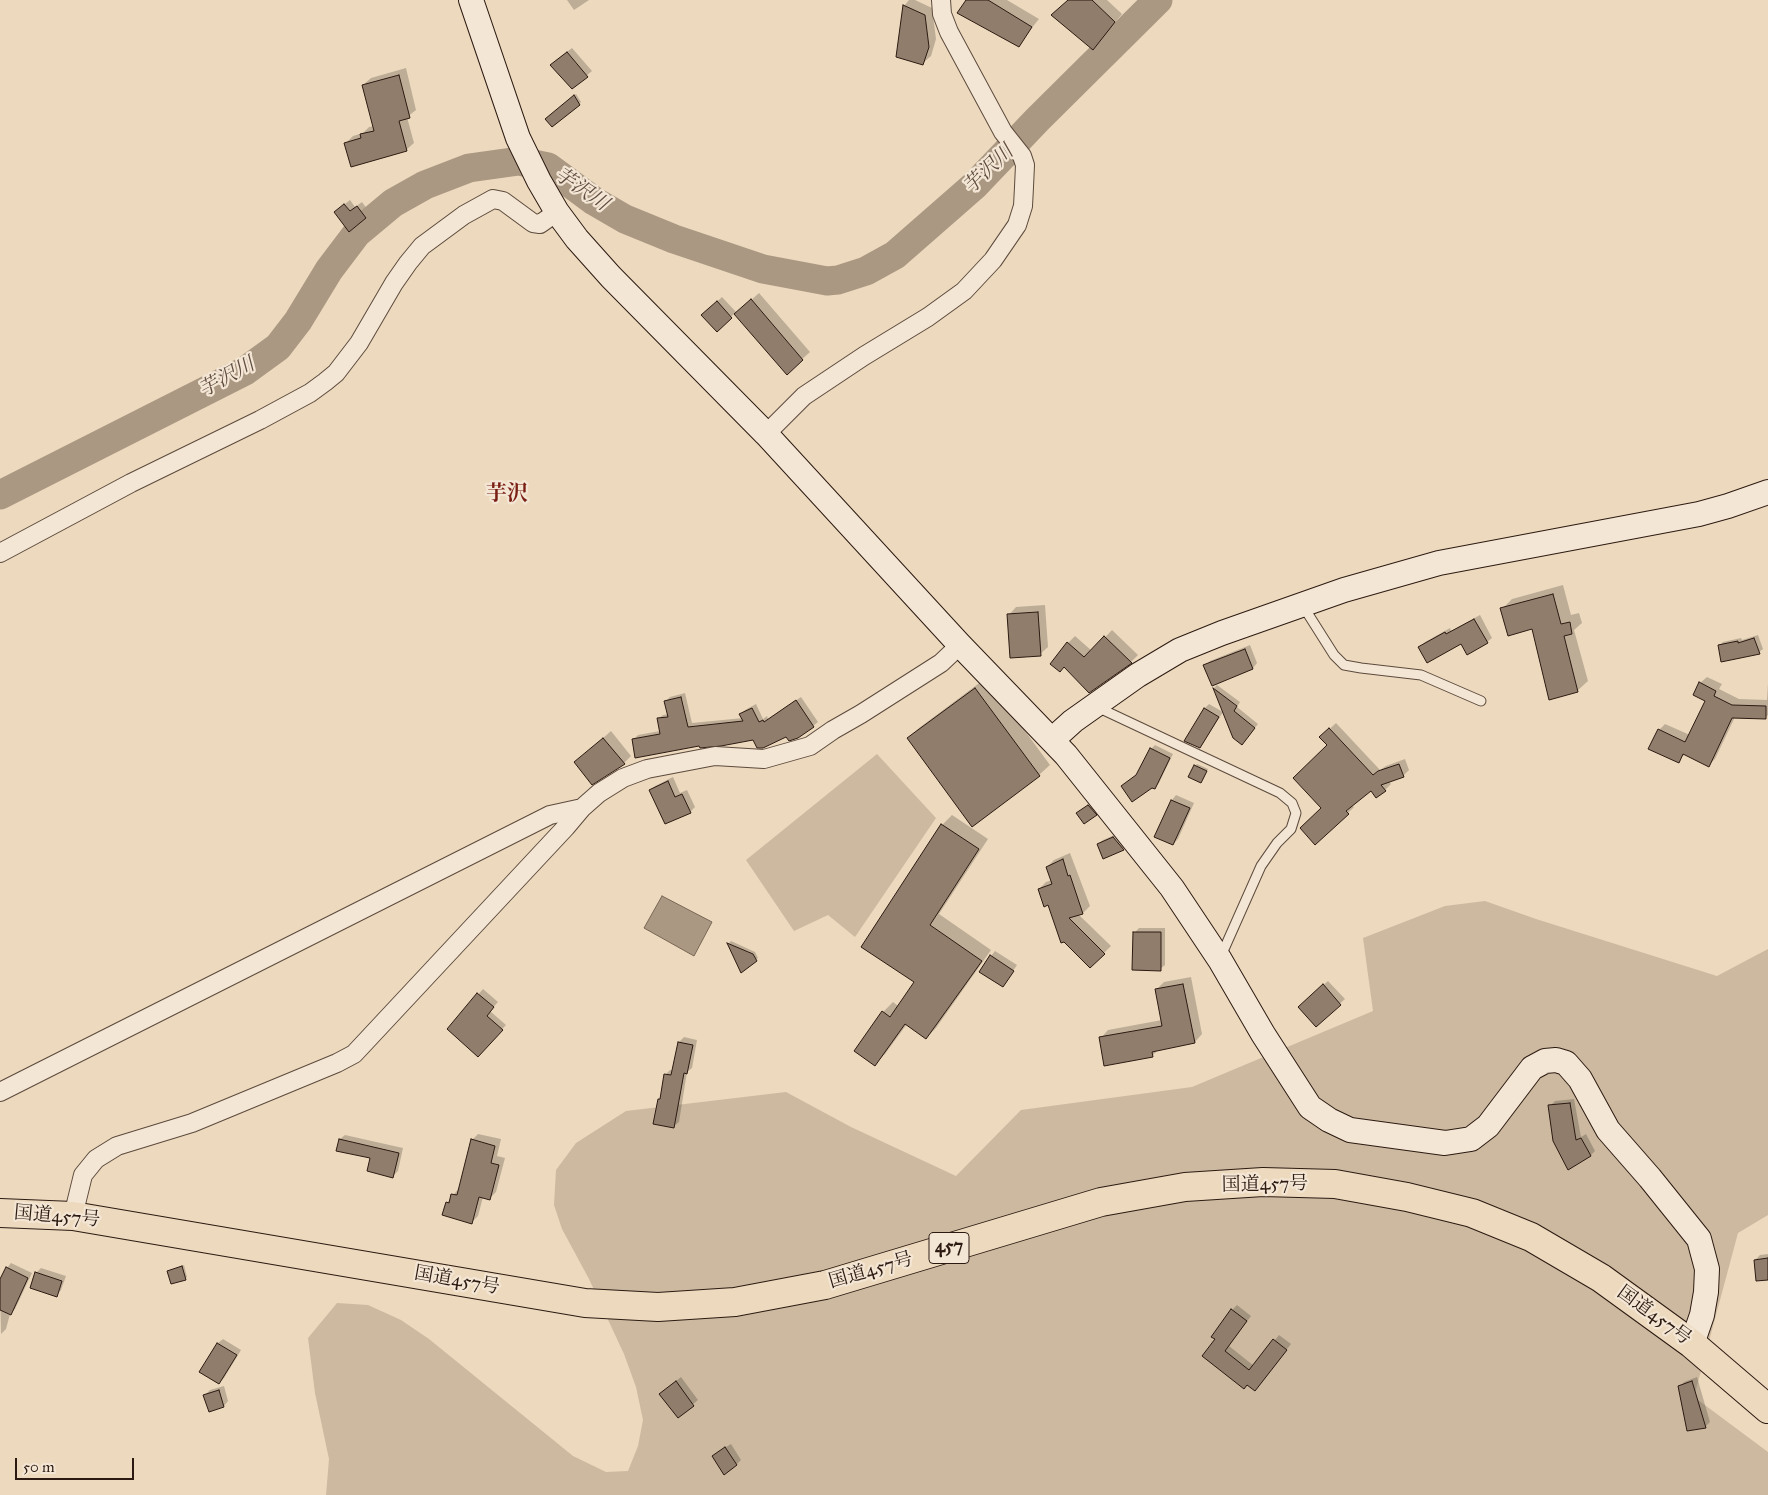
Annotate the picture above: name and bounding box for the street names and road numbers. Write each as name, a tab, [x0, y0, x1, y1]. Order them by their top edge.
street label: 国道457号	[1222, 1173, 1308, 1197]
street label: 国道457号	[13, 1202, 101, 1232]
road number: 457	[929, 1232, 969, 1264]
street label: 国道457号	[826, 1248, 916, 1294]
street label: 国道457号	[412, 1262, 502, 1300]
street label: 国道457号	[1612, 1281, 1696, 1351]

